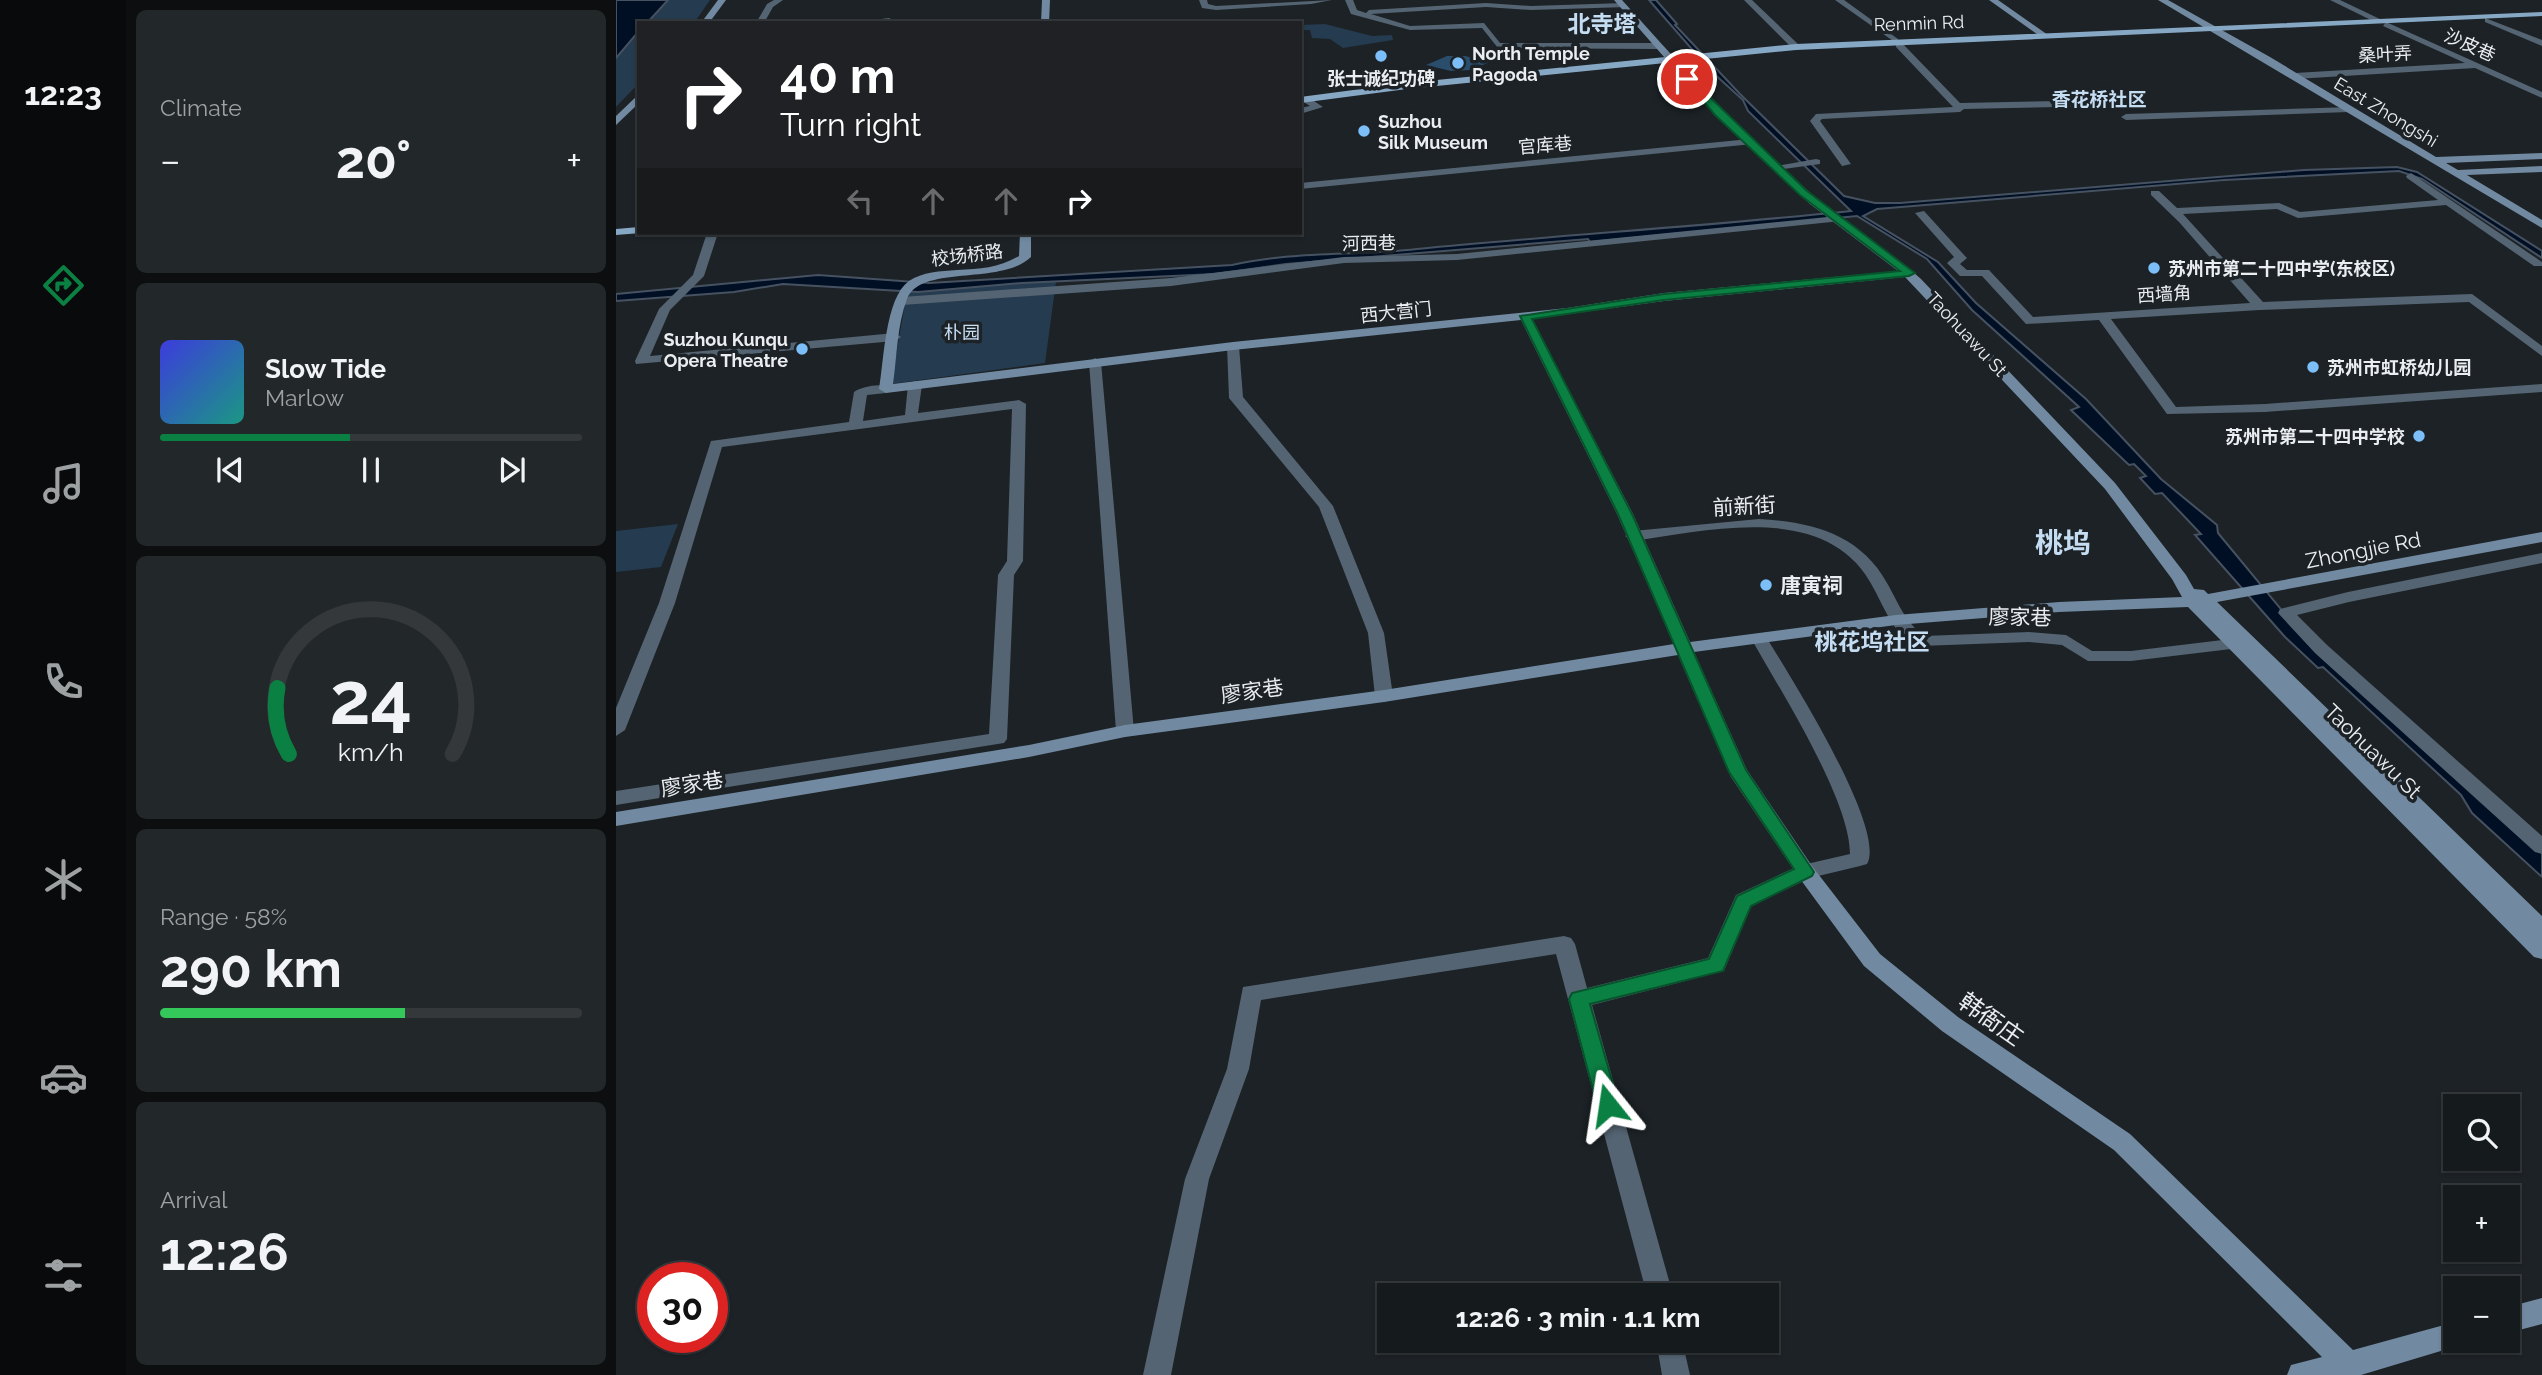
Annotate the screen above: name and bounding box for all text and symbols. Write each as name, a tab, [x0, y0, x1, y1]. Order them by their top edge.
district label: 北寺塔	[1568, 10, 1637, 37]
street label: Renmin Rd	[1873, 11, 1965, 35]
street label: 沙皮巷	[2441, 24, 2499, 66]
street label: 桑叶弄	[2357, 42, 2413, 66]
place label: North Temple Pagoda	[1472, 43, 1590, 85]
text: 40 m	[780, 47, 895, 104]
marker: 张士诚纪功碑	[1373, 48, 1389, 64]
icon: right	[665, 49, 756, 140]
pin	[1657, 49, 1717, 109]
marker: North Temple Pagoda	[1450, 55, 1466, 71]
icon: arrive	[1668, 60, 1706, 98]
place label: 张士诚纪功碑	[1327, 68, 1435, 89]
street label: East Zhongshi	[2330, 73, 2442, 151]
text: 12:23	[24, 75, 102, 112]
district label: 香花桥社区	[2051, 88, 2147, 110]
text: Climate	[160, 94, 242, 121]
text: Turn right	[780, 106, 921, 143]
place label: Suzhou Silk Museum	[1378, 111, 1488, 153]
marker: Suzhou Silk Museum	[1356, 123, 1372, 139]
text: 20°	[336, 129, 411, 190]
street label: 官库巷	[1517, 132, 1573, 158]
text: −	[160, 138, 180, 183]
text: +	[566, 138, 582, 183]
icon: left	[841, 182, 879, 220]
icon: ahead	[914, 182, 952, 220]
icon: ahead	[987, 182, 1025, 220]
icon: right	[1060, 182, 1098, 220]
street label: 河西巷	[1342, 232, 1396, 254]
street label: 校场桥路	[930, 240, 1004, 270]
place label: 苏州市第二十四中学(东校区)	[2168, 258, 2395, 279]
marker: 苏州市第二十四中学(东校区)	[2146, 260, 2162, 276]
icon: directions	[39, 261, 88, 310]
street label: 西墙角	[2136, 282, 2192, 306]
street label: Taohuawu St	[1923, 288, 2011, 380]
street label: 西大营门	[1359, 298, 1433, 326]
park label: 朴园	[944, 322, 980, 343]
place label: Suzhou Kunqu Opera Theatre	[664, 329, 788, 371]
marker: Suzhou Kunqu Opera Theatre	[794, 341, 810, 357]
text: Slow Tide	[265, 354, 386, 384]
place label: 苏州市虹桥幼儿园	[2327, 357, 2471, 378]
marker: 苏州市虹桥幼儿园	[2305, 359, 2321, 375]
text: Marlow	[265, 384, 344, 411]
place label: 苏州市第二十四中学校	[2225, 426, 2405, 447]
marker: 苏州市第二十四中学校	[2411, 428, 2427, 444]
icon: previous	[211, 451, 249, 489]
icon: pause	[352, 451, 390, 489]
icon: next	[493, 451, 531, 489]
icon: music	[39, 459, 88, 508]
street label: 前新街	[1712, 492, 1776, 520]
district label: 桃坞	[2035, 527, 2091, 560]
street label: Zhongjie Rd	[2303, 527, 2423, 573]
place label: 唐寅祠	[1780, 573, 1843, 598]
marker: 唐寅祠	[1758, 577, 1774, 593]
street label: 廖家巷	[1988, 604, 2052, 630]
district label: 桃花坞社区	[1815, 628, 1930, 655]
text: 24	[330, 656, 412, 741]
icon: phone	[39, 657, 88, 706]
street label: 廖家巷	[1219, 674, 1285, 708]
street label: Taohuawu St	[2319, 699, 2427, 803]
text: km/h	[338, 736, 404, 766]
street label: 廖家巷	[659, 767, 725, 801]
icon: climate	[39, 855, 88, 904]
text: Range · 58%	[160, 903, 287, 930]
text: 290 km	[160, 938, 342, 999]
street label: 韩衙庄	[1953, 986, 2029, 1052]
icon: car	[39, 1053, 88, 1102]
position arrow	[1571, 1068, 1645, 1142]
map controls	[2443, 1094, 2520, 1353]
button: search	[2443, 1094, 2520, 1171]
button: +	[2443, 1185, 2520, 1262]
text: Arrival	[160, 1186, 227, 1213]
text: 12:26	[160, 1221, 289, 1282]
icon: filters	[39, 1251, 88, 1300]
speed limit sign: 30	[637, 1262, 728, 1353]
button: −	[2443, 1276, 2520, 1353]
text: 12:26 · 3 min · 1.1 km	[1456, 1303, 1700, 1333]

